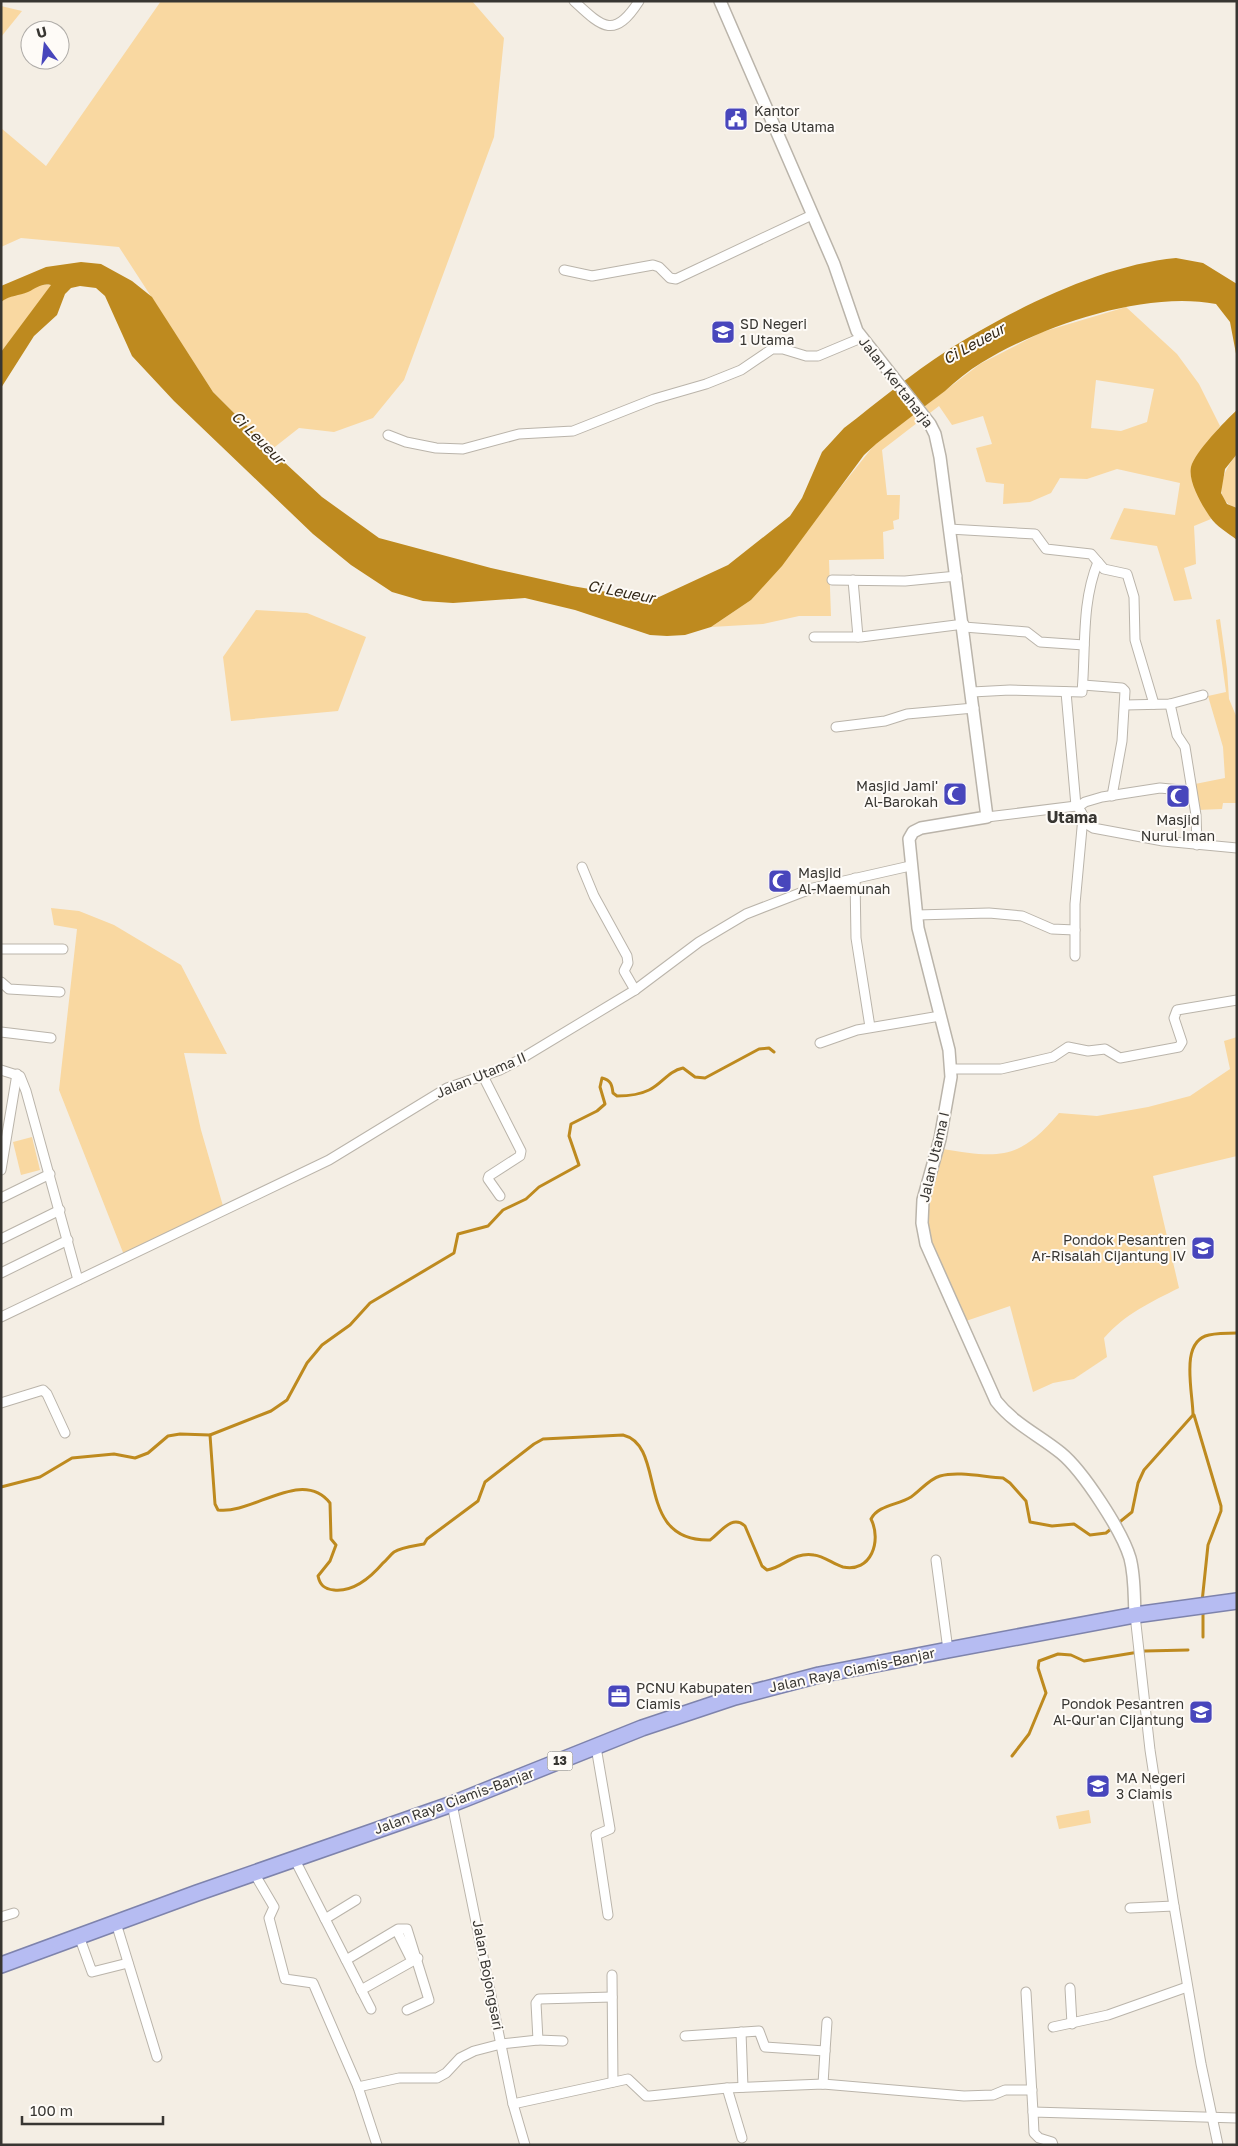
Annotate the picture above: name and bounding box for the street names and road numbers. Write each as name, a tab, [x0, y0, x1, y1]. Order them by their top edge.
street label: Jalan Kertaharja	[856, 333, 937, 430]
street label: Jalan Utama II	[433, 1048, 529, 1101]
street label: Jalan Utama I	[915, 1110, 952, 1204]
street label: Jalan Raya Ciamis-Banjar	[767, 1644, 937, 1695]
road number: 13	[548, 1752, 572, 1770]
street label: Jalan Raya Ciamis-Banjar	[371, 1763, 537, 1837]
street label: Jalan Bojongsari	[469, 1918, 508, 2031]

